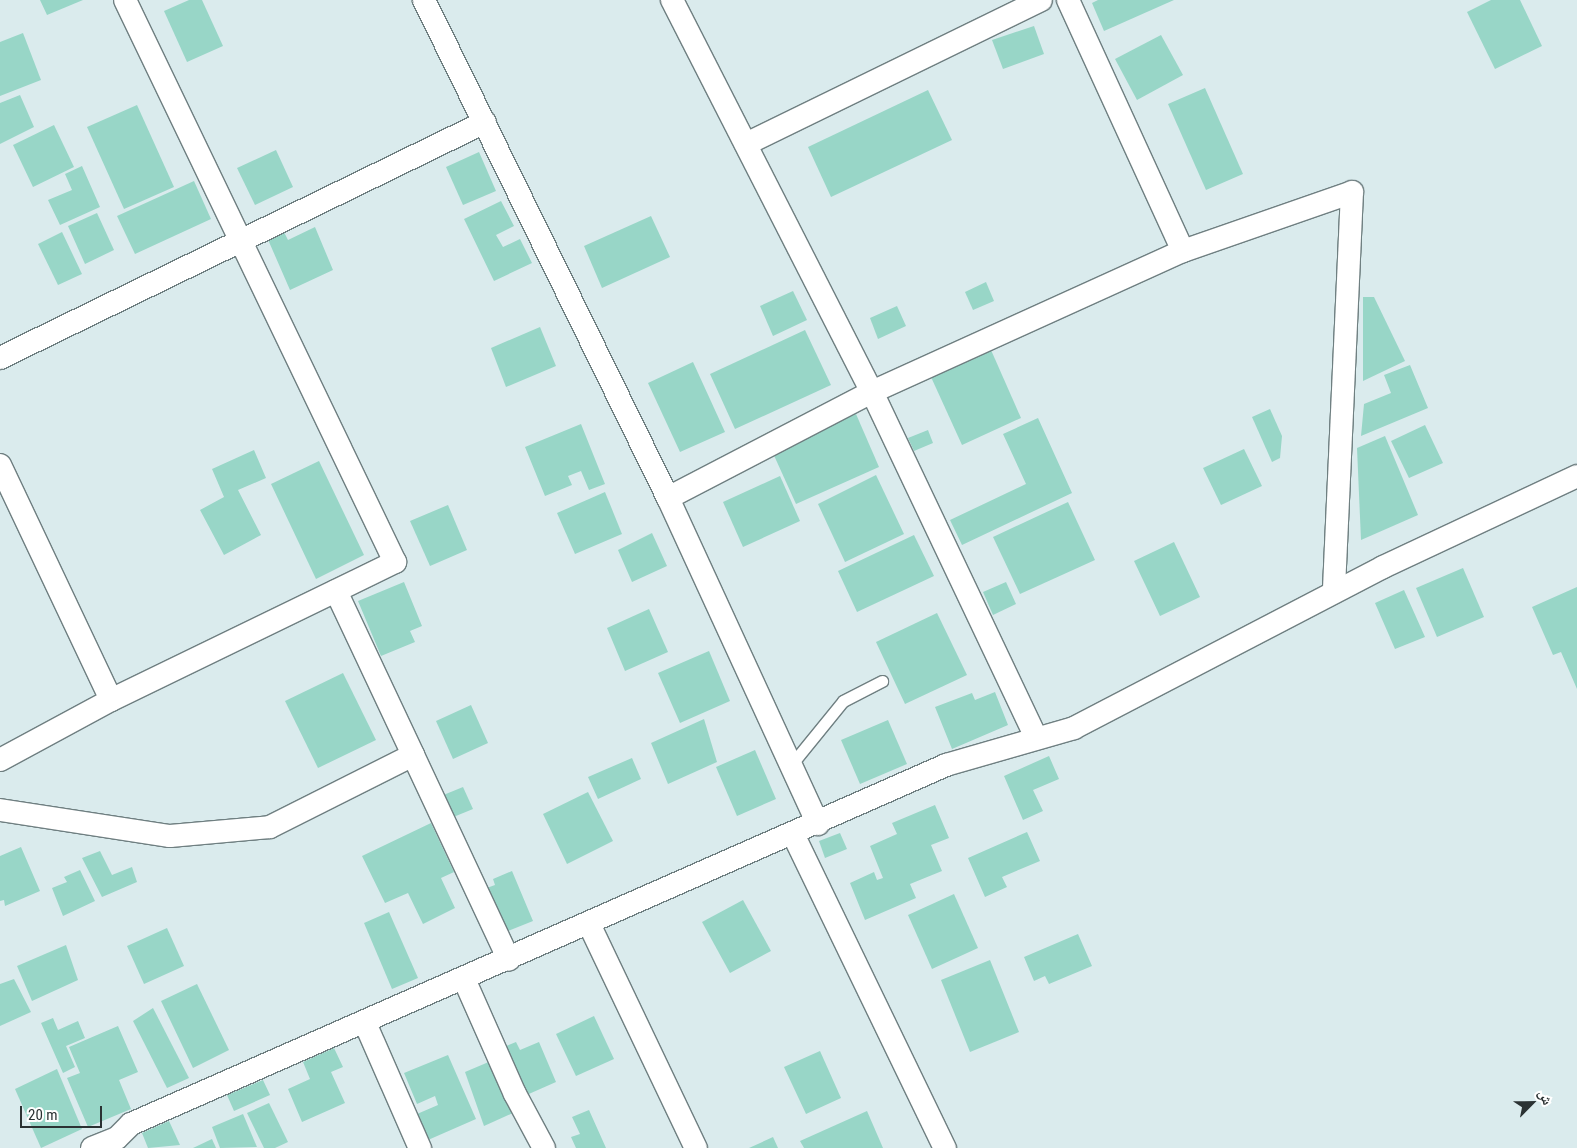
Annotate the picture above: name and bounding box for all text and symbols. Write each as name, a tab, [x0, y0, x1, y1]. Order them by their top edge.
north arrow	[1507, 1078, 1557, 1128]
text: ش	[1536, 1087, 1556, 1107]
scale bar	[22, 1096, 105, 1128]
text: 20 m	[28, 1106, 58, 1124]

